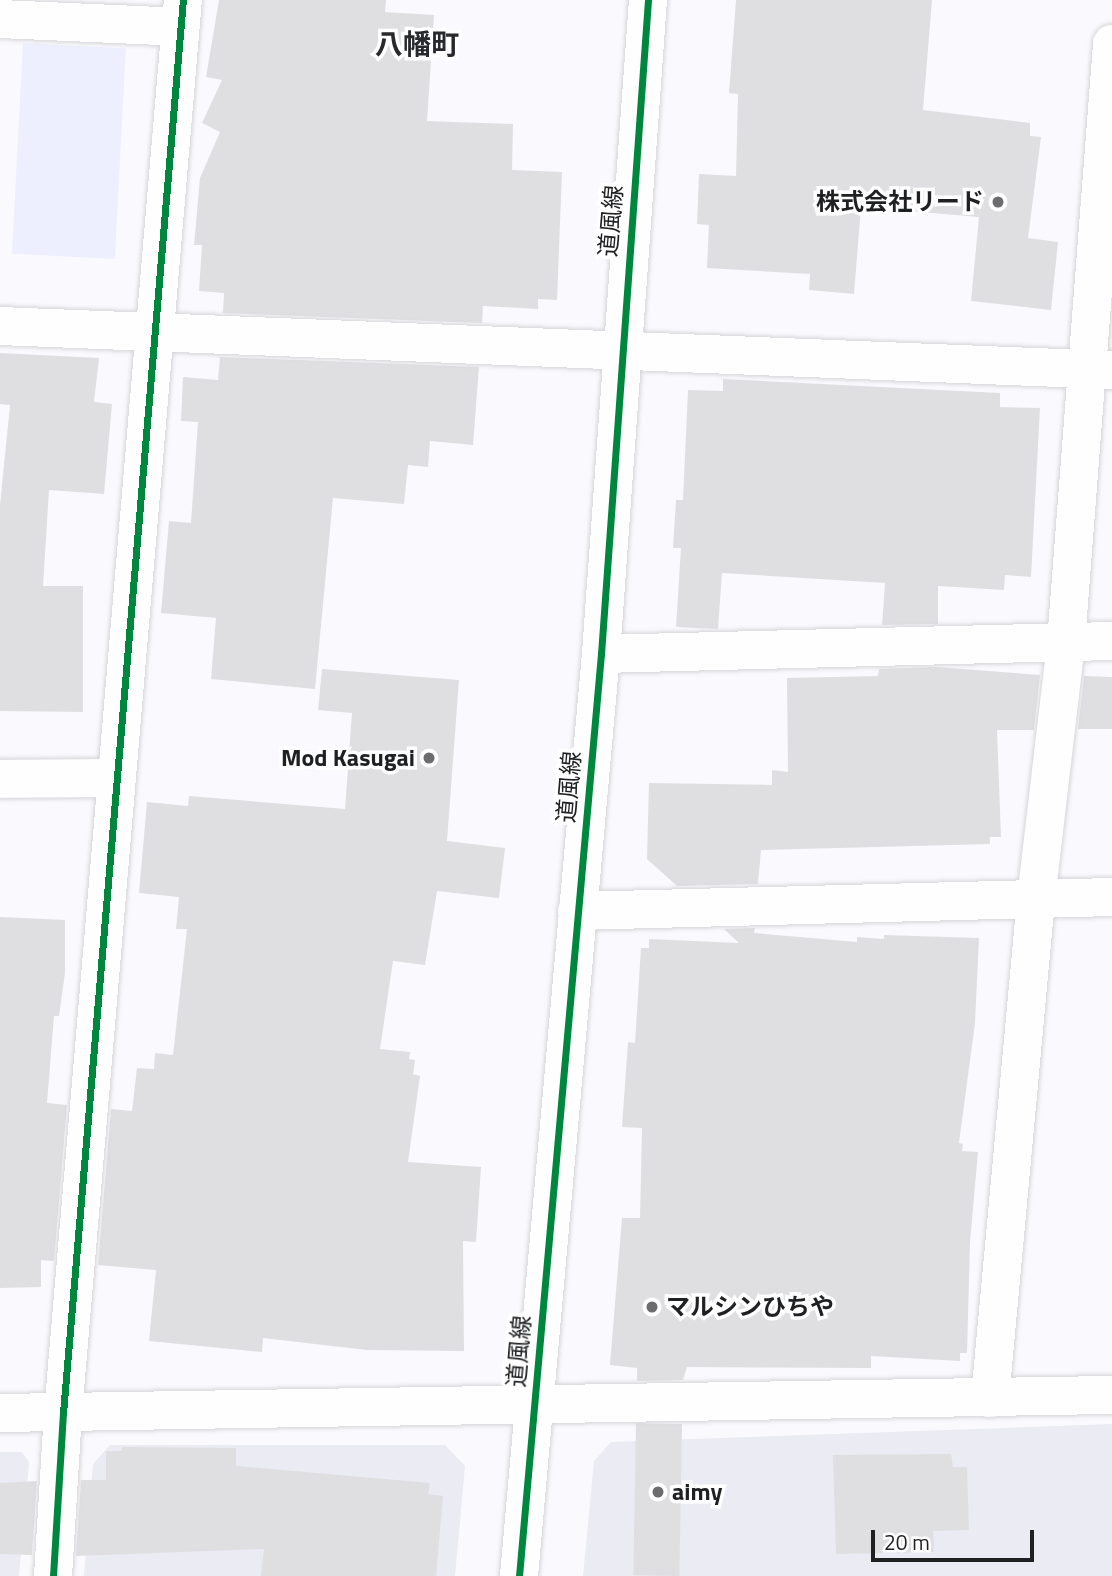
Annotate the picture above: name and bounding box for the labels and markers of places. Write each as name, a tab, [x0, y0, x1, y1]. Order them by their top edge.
place label: 株式会社リード	[816, 188, 984, 216]
marker: 株式会社リード	[990, 194, 1006, 210]
place label: Mod Kasugai	[281, 744, 415, 772]
marker: Mod Kasugai	[421, 750, 437, 766]
place label: マルシンひちや	[666, 1293, 834, 1321]
marker: マルシンひちや	[644, 1299, 660, 1315]
place label: aimy	[672, 1478, 722, 1506]
marker: aimy	[650, 1484, 666, 1500]

